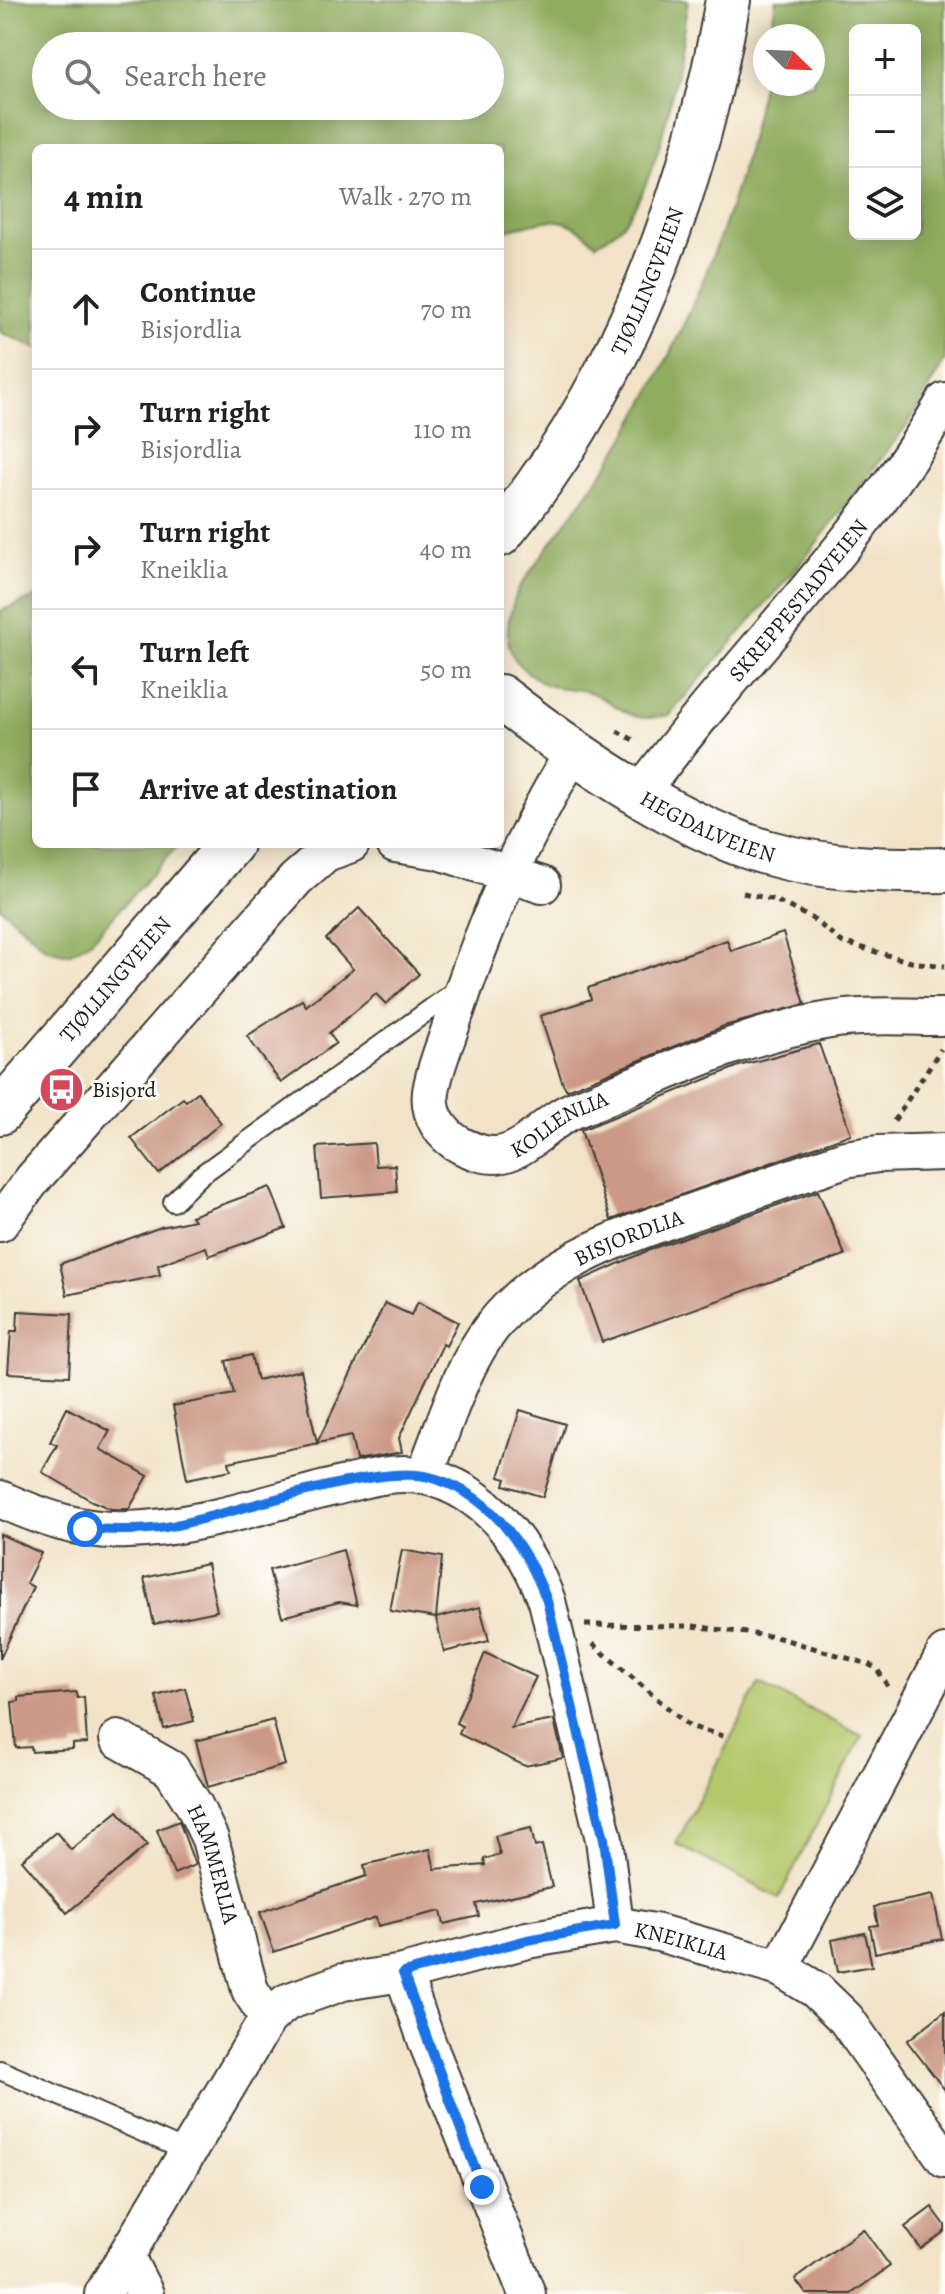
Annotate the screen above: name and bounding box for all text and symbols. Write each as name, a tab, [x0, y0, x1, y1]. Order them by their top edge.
north arrow	[753, 24, 825, 96]
map controls	[849, 24, 921, 240]
button: +	[849, 24, 921, 96]
search box	[32, 32, 504, 120]
icon: search	[60, 54, 104, 98]
text: Search here	[124, 56, 267, 96]
button: −	[849, 96, 921, 168]
button: layers	[849, 168, 921, 240]
text: 4 min	[64, 173, 143, 220]
text: Walk · 270 m	[339, 179, 472, 214]
street label: TJØLLINGVEIEN	[604, 203, 691, 360]
text: Continue	[140, 272, 256, 312]
icon: ahead	[64, 287, 108, 331]
text: 70 m	[420, 292, 472, 327]
text: Bisjordlia	[140, 312, 242, 347]
text: Turn right	[140, 392, 270, 432]
icon: right	[64, 407, 108, 451]
text: 110 m	[414, 412, 472, 447]
text: Bisjordlia	[140, 432, 242, 467]
text: Turn right	[140, 512, 270, 552]
street label: SKREPPESTADVEIEN	[722, 513, 875, 688]
icon: right	[64, 527, 108, 571]
text: 40 m	[420, 532, 472, 567]
text: Kneiklia	[140, 552, 228, 587]
text: Turn left	[140, 632, 249, 672]
icon: left	[64, 647, 108, 691]
text: 50 m	[420, 652, 472, 687]
text: Kneiklia	[140, 672, 228, 707]
icon: arrive	[64, 767, 108, 811]
text: Arrive at destination	[140, 769, 397, 809]
street label: HEGDALVEIEN	[634, 784, 779, 870]
street label: TJØLLINGVEIEN	[53, 910, 179, 1049]
bus stop icon: Bisjord	[37, 1065, 85, 1113]
place label: Bisjord	[92, 1075, 157, 1105]
street label: KOLLENLIA	[505, 1083, 614, 1166]
street label: BISJORDLIA	[569, 1202, 688, 1274]
route start	[67, 1511, 103, 1547]
street label: HAMMERLIA	[180, 1799, 246, 1928]
street label: KNEIKLIA	[632, 1915, 732, 1968]
route end	[464, 2169, 500, 2205]

